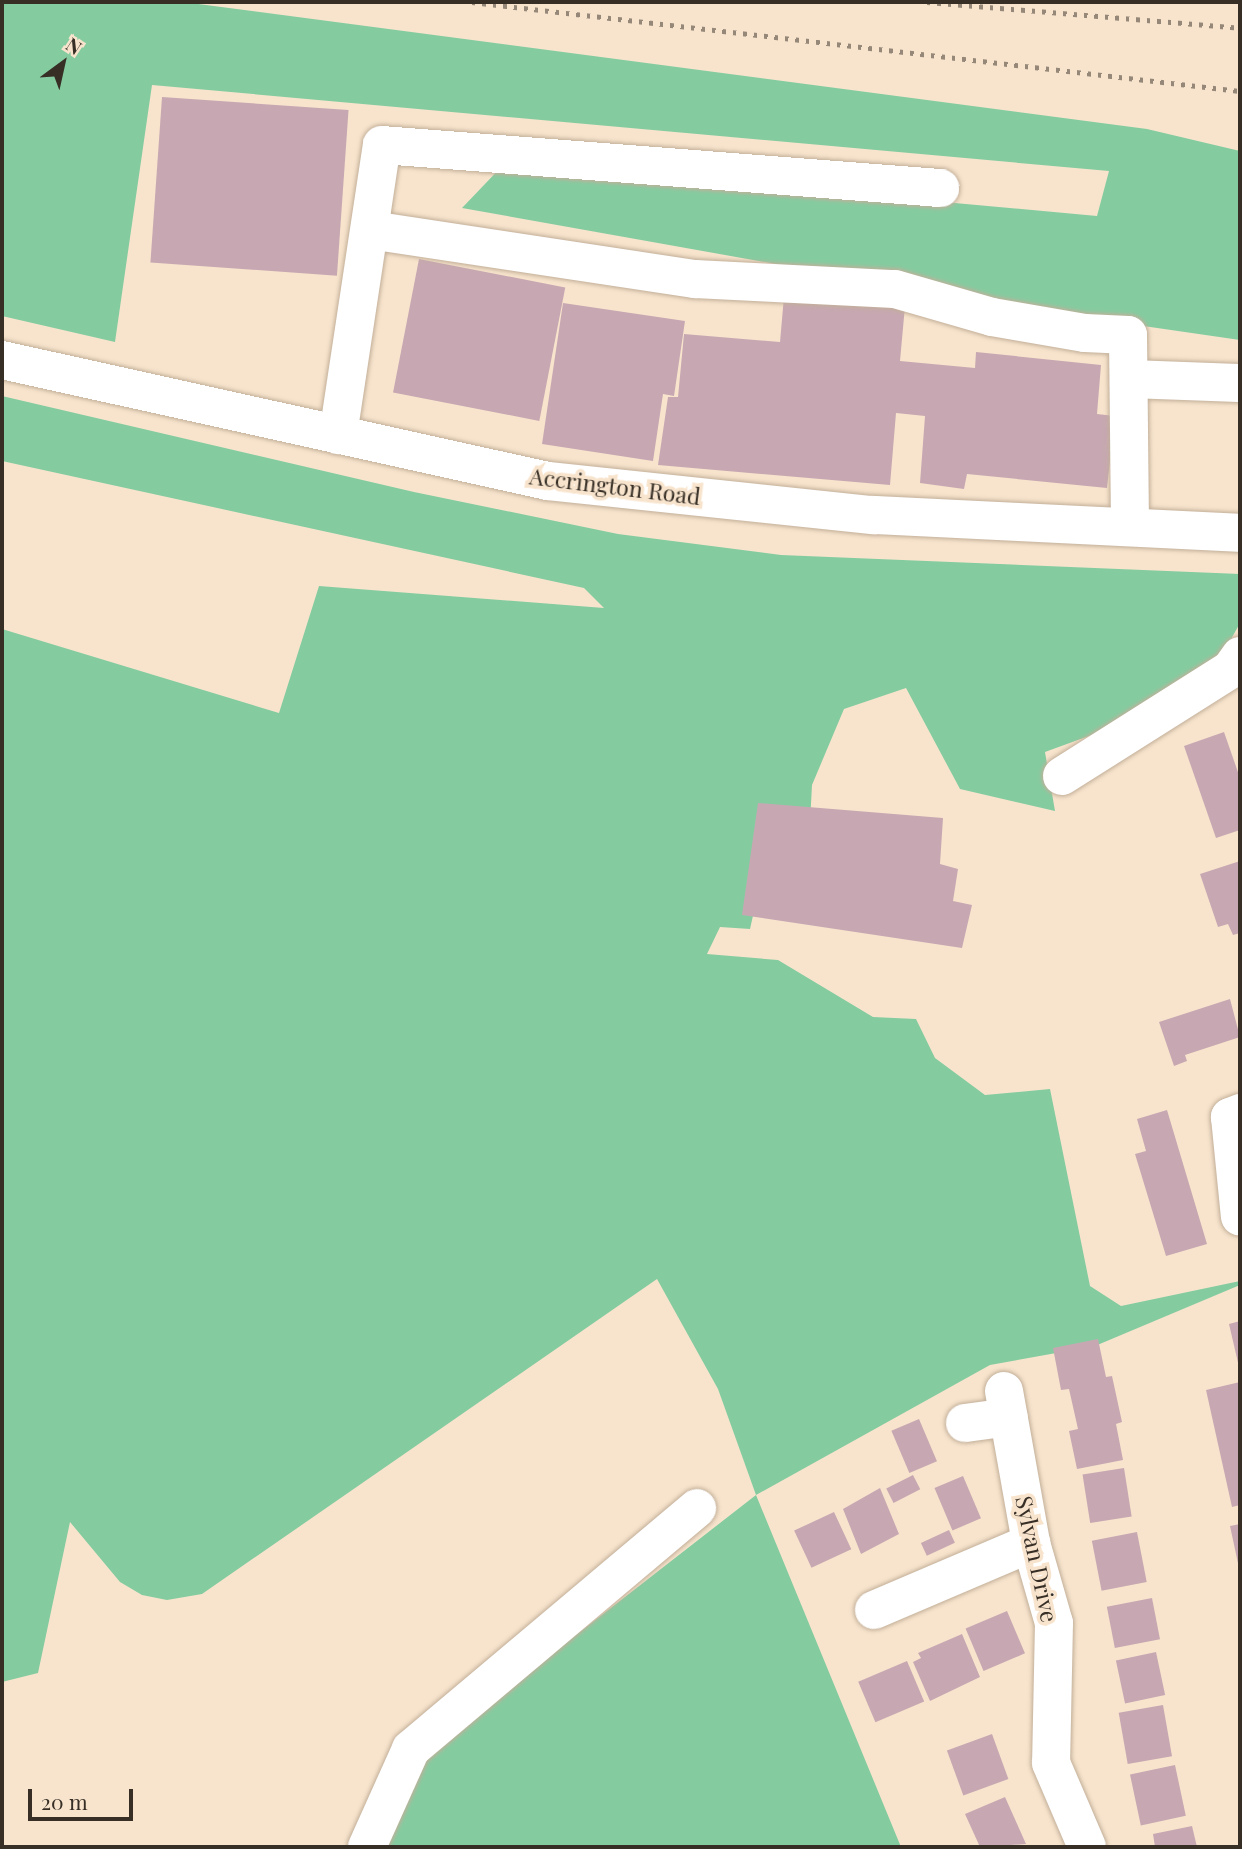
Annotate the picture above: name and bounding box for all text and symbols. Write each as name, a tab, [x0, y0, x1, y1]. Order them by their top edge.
north arrow	[28, 28, 98, 98]
text: N	[62, 31, 87, 60]
street label: Accrington Road	[528, 462, 702, 510]
street label: Sylvan Drive	[1010, 1493, 1064, 1625]
scale bar	[32, 1776, 136, 1820]
text: 20 m	[41, 1787, 88, 1815]

